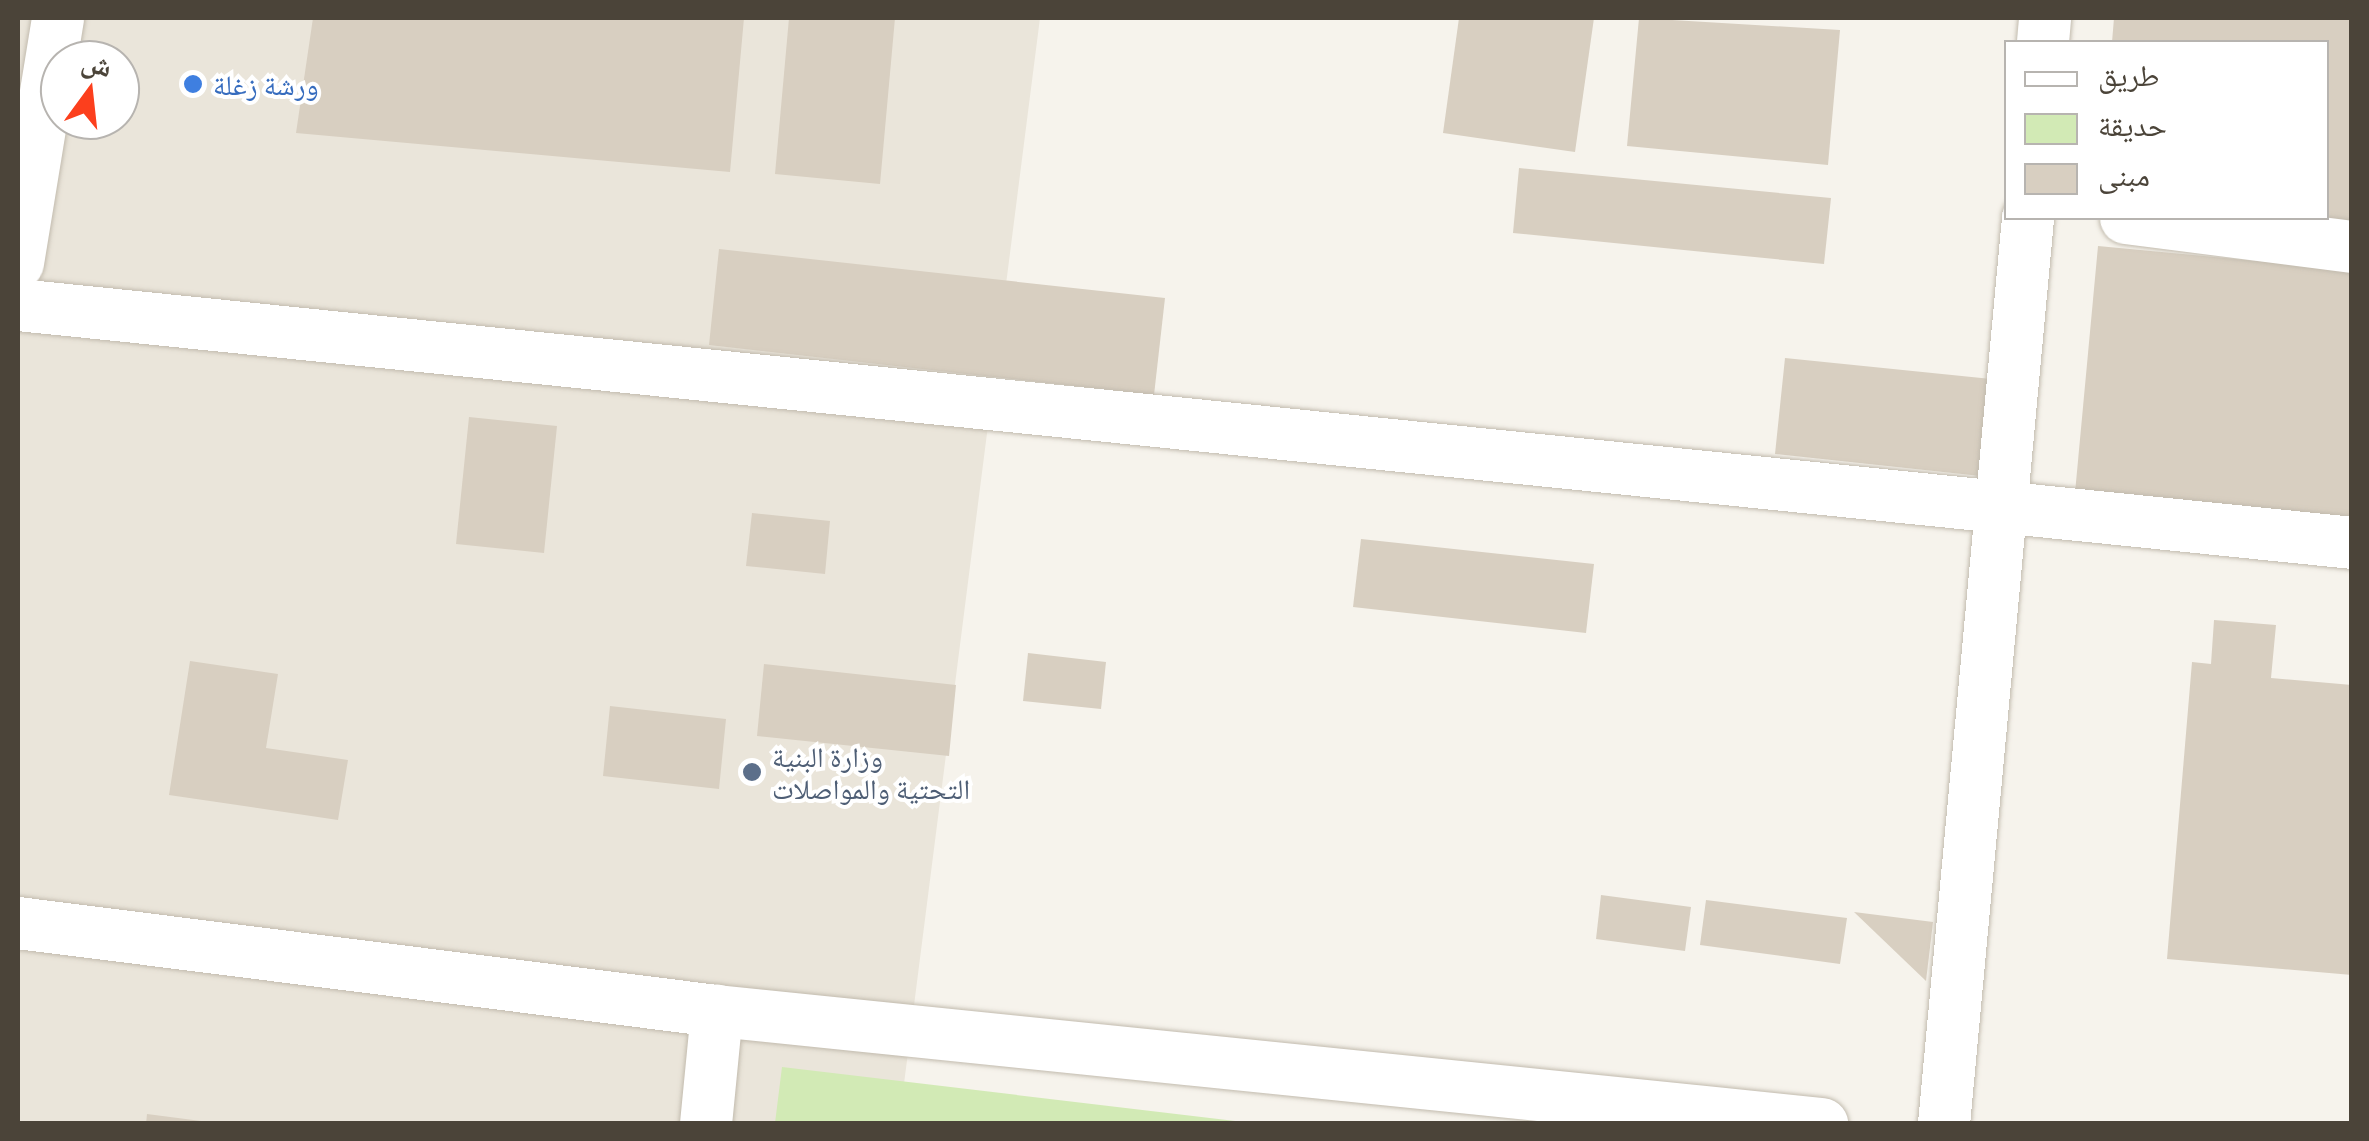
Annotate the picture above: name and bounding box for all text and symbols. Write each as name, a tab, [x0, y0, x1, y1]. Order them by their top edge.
north arrow	[40, 40, 140, 140]
legend	[2004, 40, 2329, 220]
text: ش	[78, 43, 116, 83]
text: طريق	[2098, 56, 2159, 92]
place label: ورشة زغلة	[213, 67, 319, 101]
marker: ورشة زغلة	[182, 73, 204, 95]
text: حديقة	[2098, 106, 2167, 142]
text: مبنى	[2098, 156, 2150, 192]
place label: وزارة البنية التحتية والمواصلات	[772, 739, 970, 805]
marker: وزارة البنية التحتية والمواصلات	[741, 761, 763, 783]

